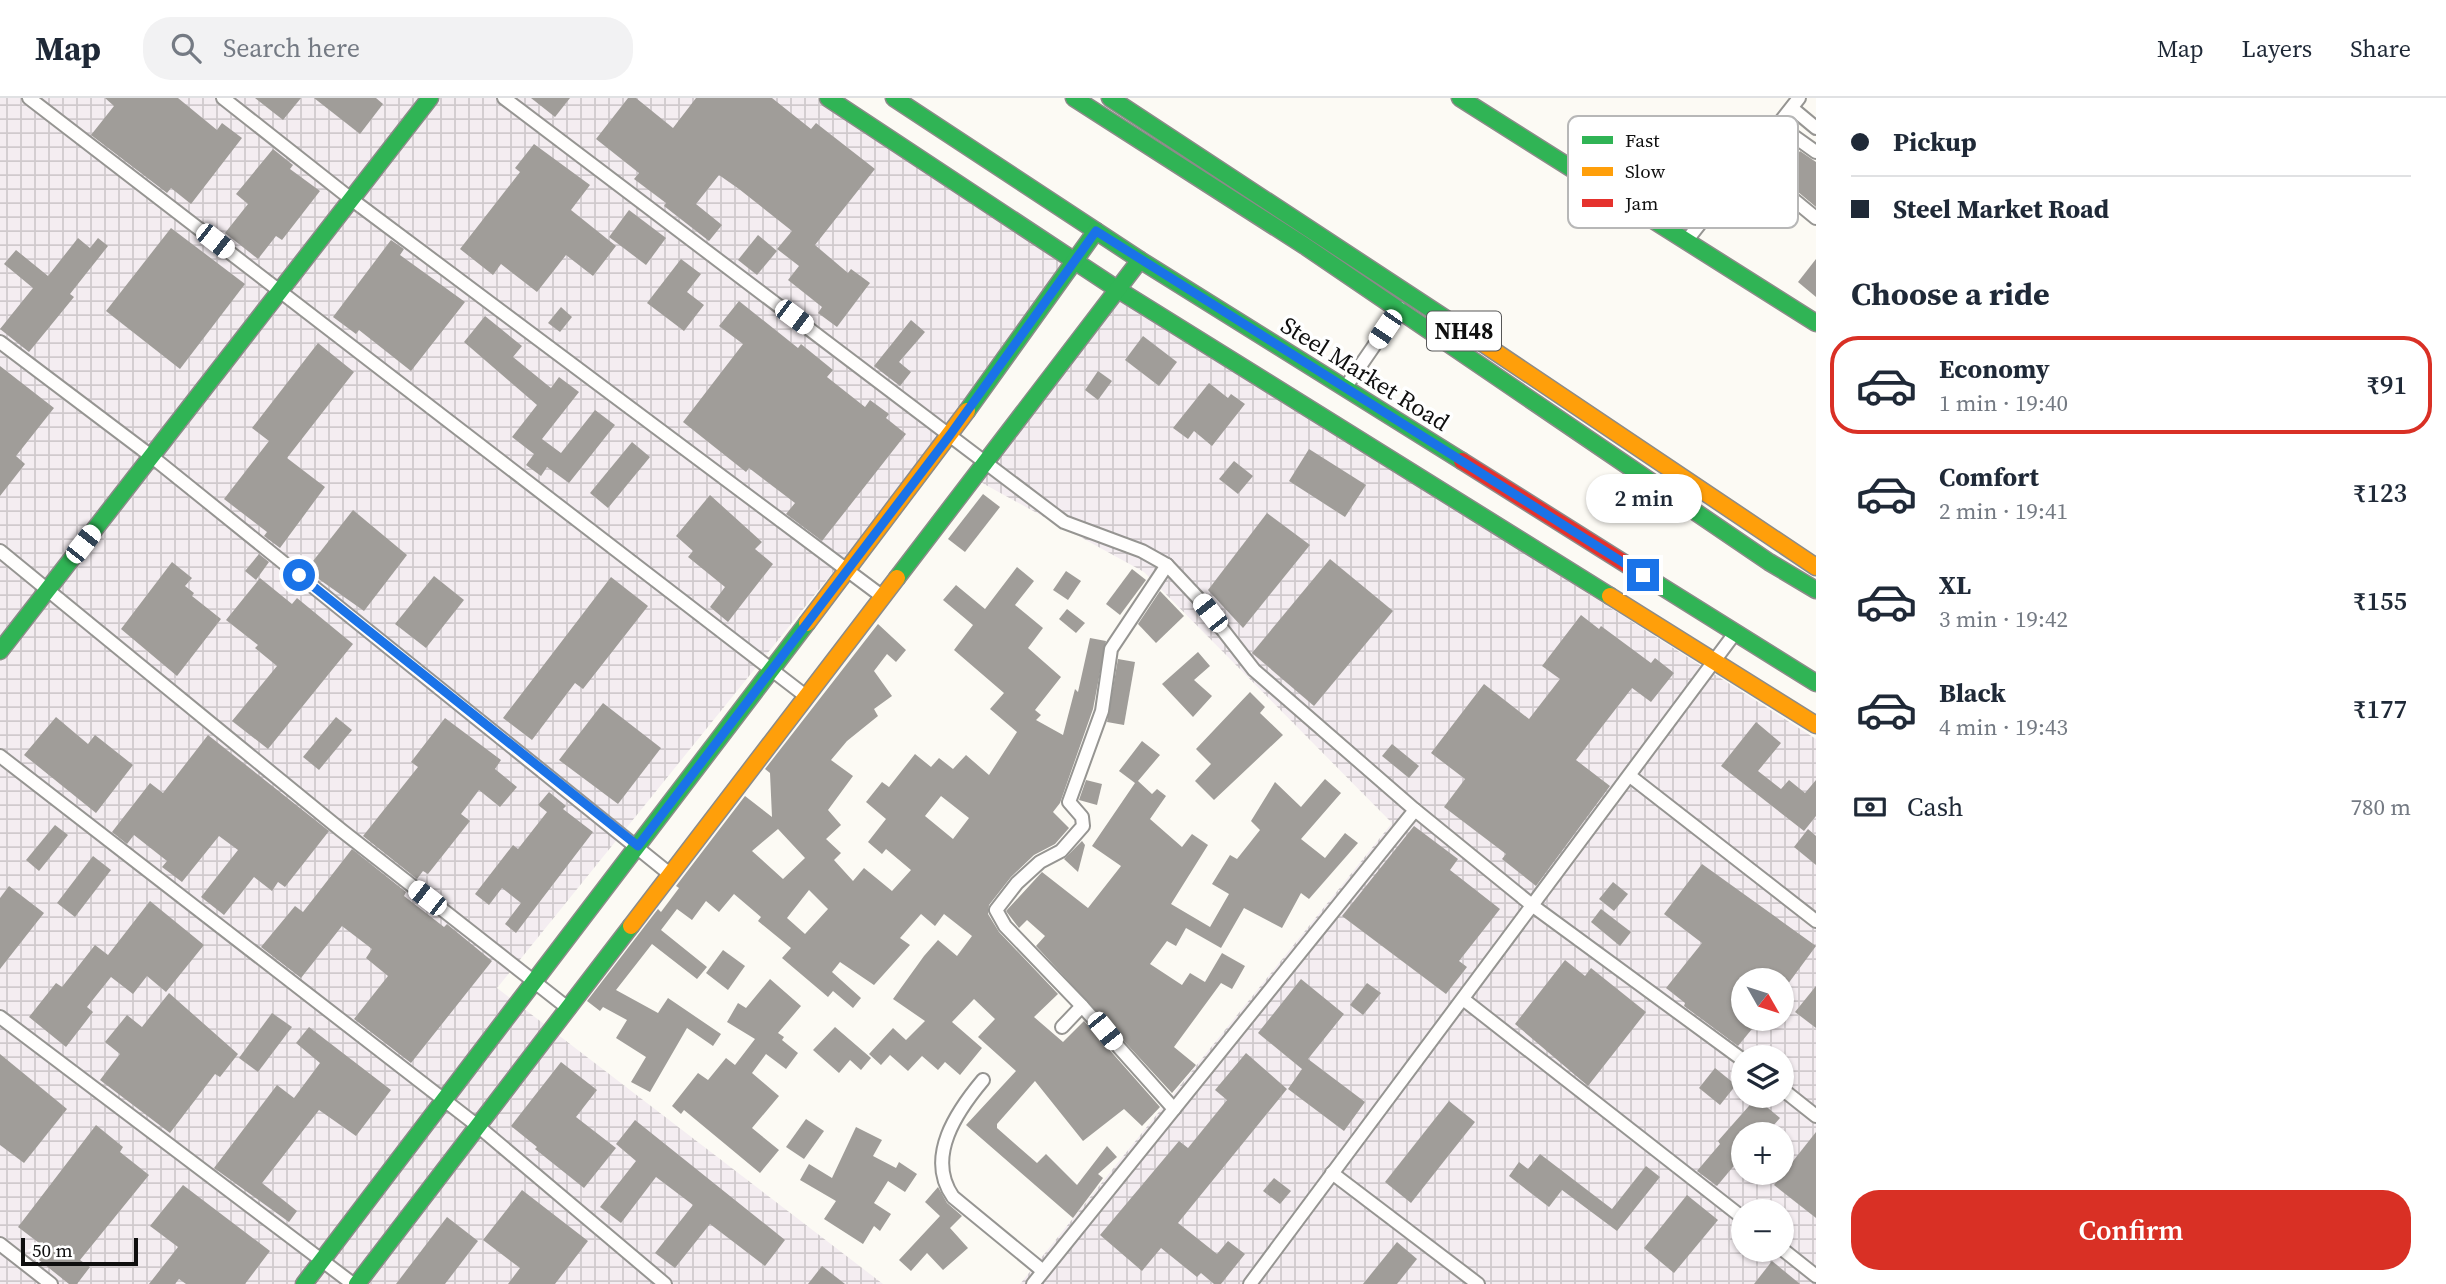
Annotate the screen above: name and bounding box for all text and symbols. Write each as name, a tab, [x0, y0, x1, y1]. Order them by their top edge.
search box	[143, 17, 633, 80]
text: Map	[35, 26, 101, 71]
icon: search	[167, 29, 205, 67]
text: Search here	[223, 30, 360, 66]
text: Map	[2157, 32, 2204, 65]
text: Layers	[2242, 32, 2312, 65]
text: Share	[2350, 32, 2411, 65]
legend	[1568, 116, 1798, 228]
text: Pickup	[1893, 124, 1977, 160]
text: Fast	[1625, 127, 1660, 153]
text: Slow	[1625, 158, 1666, 184]
text: Jam	[1624, 190, 1658, 216]
text: Steel Market Road	[1893, 191, 2109, 227]
car	[192, 220, 239, 262]
text: Choose a ride	[1851, 272, 2050, 316]
car	[771, 296, 818, 338]
car	[1365, 306, 1406, 352]
street label: Steel Market Road	[1275, 309, 1456, 439]
road number: NH48	[1427, 312, 1501, 350]
text: Economy	[1939, 351, 2050, 387]
icon: car	[1855, 354, 1918, 417]
text: ₹91	[2366, 367, 2407, 403]
text: 1 min · 19:40	[1939, 387, 2068, 419]
text: Comfort	[1939, 459, 2039, 495]
icon: car	[1855, 462, 1918, 525]
callout: 2 min	[1585, 474, 1701, 522]
text: ₹123	[2353, 475, 2407, 511]
text: 2 min	[1614, 482, 1674, 514]
text: 2 min · 19:41	[1939, 495, 2068, 527]
car	[62, 521, 105, 567]
route start	[283, 559, 315, 591]
route end	[1627, 559, 1659, 591]
text: XL	[1939, 567, 1971, 603]
icon: car	[1855, 570, 1918, 633]
text: ₹155	[2353, 583, 2407, 619]
car	[1189, 590, 1232, 636]
text: 3 min · 19:42	[1939, 603, 2068, 635]
text: Black	[1939, 675, 2006, 711]
icon: car	[1855, 678, 1918, 741]
text: ₹177	[2353, 691, 2407, 727]
text: 4 min · 19:43	[1939, 711, 2068, 743]
icon: cash	[1851, 788, 1889, 826]
text: Cash	[1907, 789, 1963, 825]
text: 780 m	[2350, 791, 2411, 823]
car	[404, 877, 451, 919]
north arrow	[1731, 968, 1794, 1031]
map controls	[1731, 968, 1794, 1262]
car	[1084, 1008, 1127, 1054]
button: layers	[1731, 1045, 1794, 1108]
button: +	[1731, 1122, 1794, 1185]
button: Confirm	[1851, 1190, 2411, 1270]
button: −	[1731, 1199, 1794, 1262]
scale bar	[21, 1235, 138, 1267]
text: 50 m	[32, 1237, 73, 1263]

